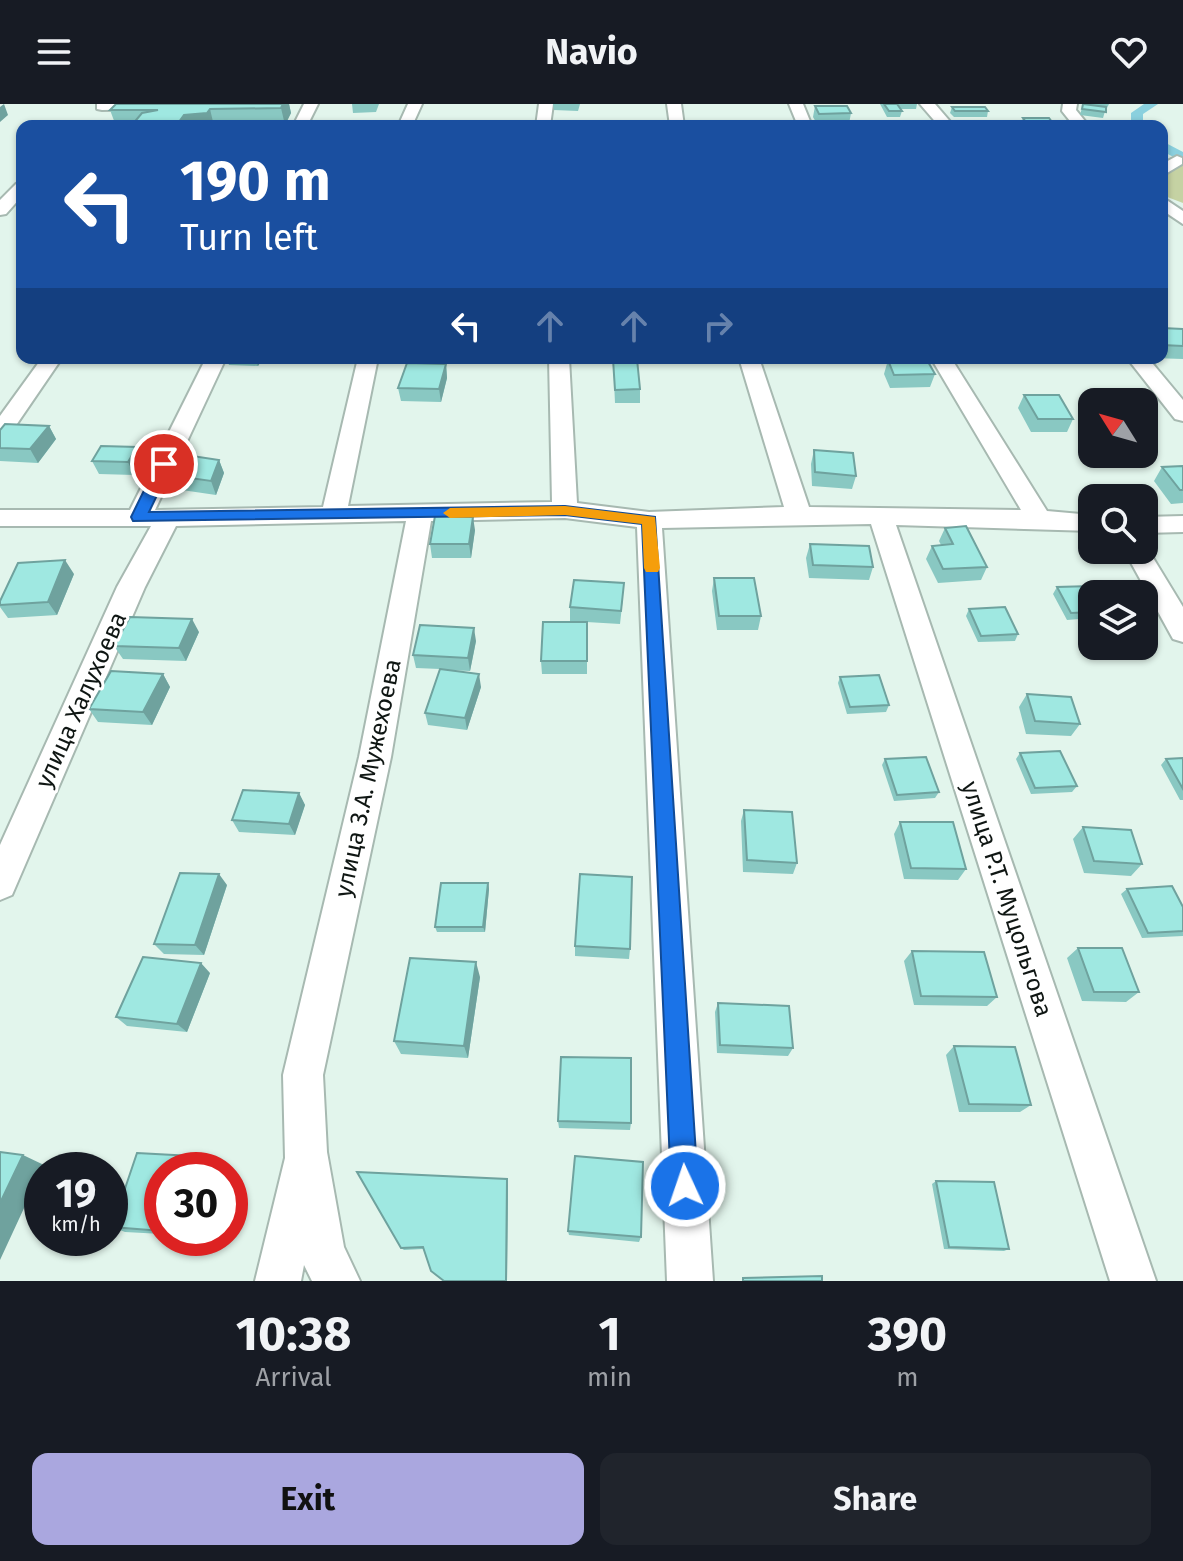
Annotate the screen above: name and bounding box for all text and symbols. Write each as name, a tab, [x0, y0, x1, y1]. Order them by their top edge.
icon: menu	[32, 30, 76, 74]
text: Navio	[545, 30, 638, 74]
icon: heart	[1107, 30, 1151, 74]
text: 190 m	[180, 148, 331, 215]
icon: left	[48, 152, 152, 256]
text: Turn left	[180, 216, 318, 260]
icon: left	[444, 304, 488, 348]
icon: ahead	[528, 304, 572, 348]
icon: ahead	[612, 304, 656, 348]
icon: right	[696, 304, 740, 348]
north arrow	[1078, 388, 1158, 468]
map controls	[1078, 388, 1158, 660]
pin	[130, 430, 198, 498]
icon: arrive	[142, 442, 186, 486]
button: search	[1078, 484, 1158, 564]
button: layers	[1078, 580, 1158, 660]
street label: улица Халухоева	[30, 608, 132, 792]
street label: улица З.А. Мужехоева	[329, 656, 407, 900]
street label: улица Р.Т. Муцольгова	[956, 778, 1058, 1020]
position arrow	[643, 1144, 727, 1228]
speed limit sign: 30	[144, 1152, 248, 1256]
text: 19	[56, 1170, 96, 1218]
text: km/h	[51, 1212, 101, 1236]
text: 10:38	[236, 1305, 351, 1363]
text: 1	[598, 1305, 621, 1363]
text: 390	[868, 1305, 947, 1363]
text: Arrival	[255, 1362, 332, 1393]
text: min	[587, 1362, 632, 1393]
text: m	[896, 1362, 919, 1393]
button: Exit	[32, 1453, 584, 1545]
button: Share	[600, 1453, 1151, 1545]

